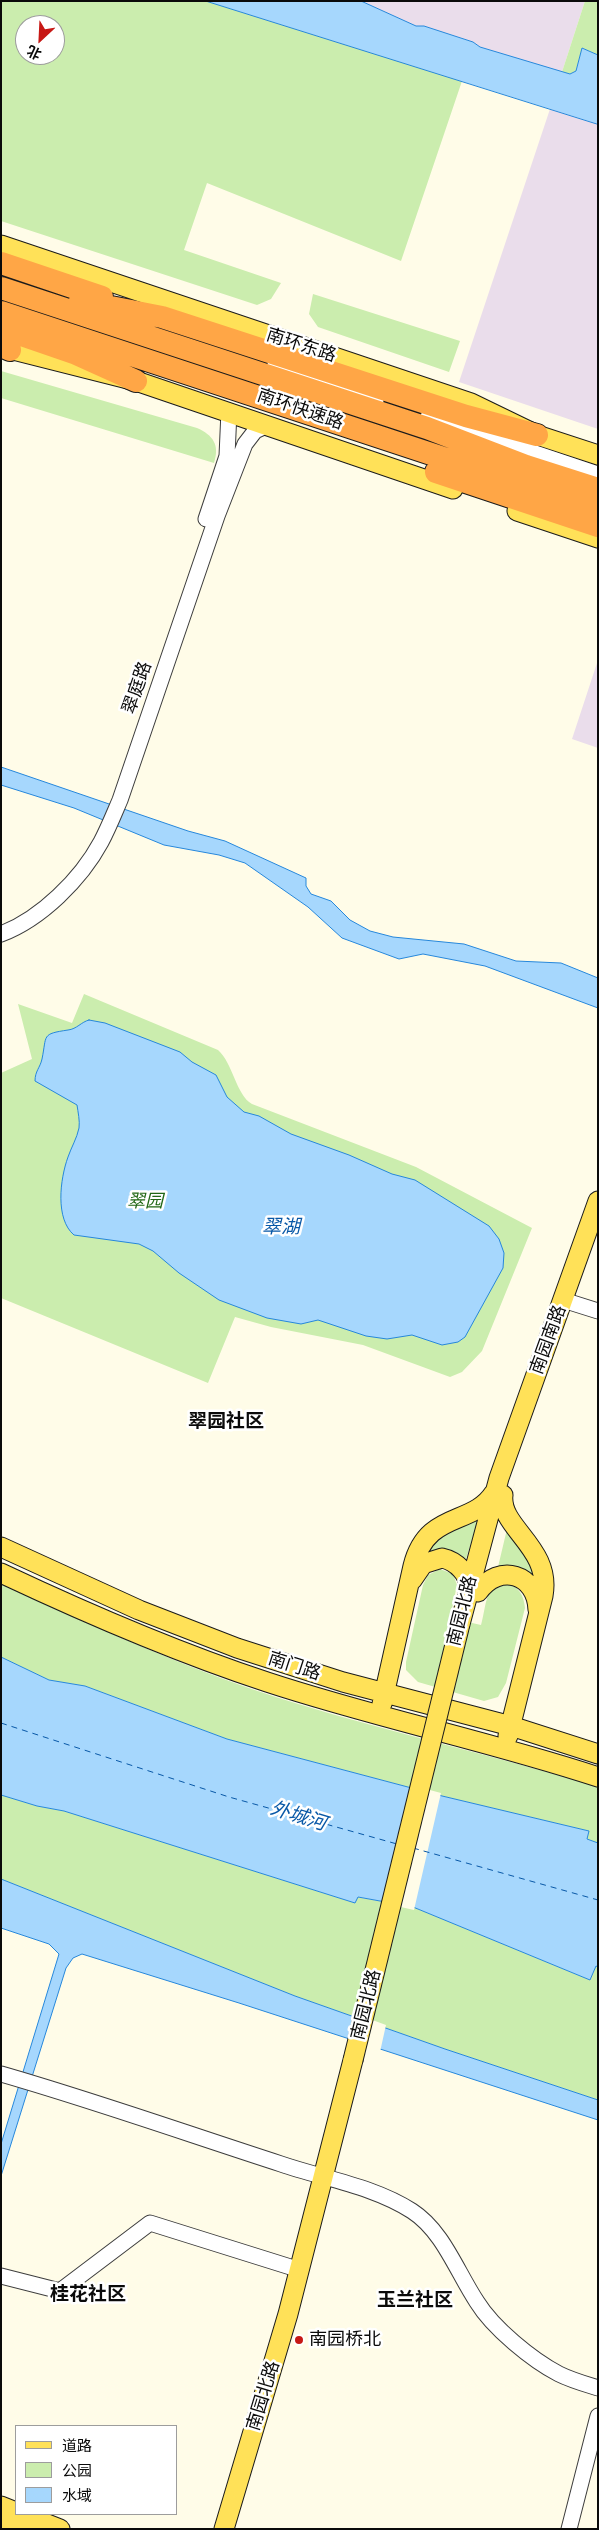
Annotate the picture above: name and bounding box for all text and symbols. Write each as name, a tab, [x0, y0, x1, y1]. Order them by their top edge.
north arrow	[15, 15, 65, 65]
text: 北	[24, 41, 45, 65]
street label: 南环东路	[263, 325, 339, 367]
street label: 南环快速路	[254, 385, 346, 435]
street label: 翠庭路	[119, 659, 157, 717]
park label: 翠园	[127, 1191, 163, 1213]
water label: 翠湖	[262, 1217, 300, 1239]
street label: 南园南路	[527, 1302, 571, 1378]
district label: 翠园社区	[188, 1411, 264, 1433]
street label: 南园北路	[444, 1573, 482, 1649]
street label: 南门路	[265, 1648, 323, 1686]
water label: 外城河	[267, 1798, 329, 1836]
street label: 南园北路	[348, 1967, 386, 2043]
district label: 桂花社区	[50, 2284, 126, 2306]
district label: 玉兰社区	[377, 2290, 453, 2312]
place label: 南园桥北	[309, 2329, 381, 2351]
marker: 南园桥北	[293, 2334, 305, 2346]
street label: 南园北路	[243, 2358, 285, 2434]
legend	[15, 2425, 178, 2515]
text: 道路	[62, 2435, 92, 2456]
text: 公园	[62, 2460, 92, 2481]
text: 水域	[62, 2485, 92, 2506]

